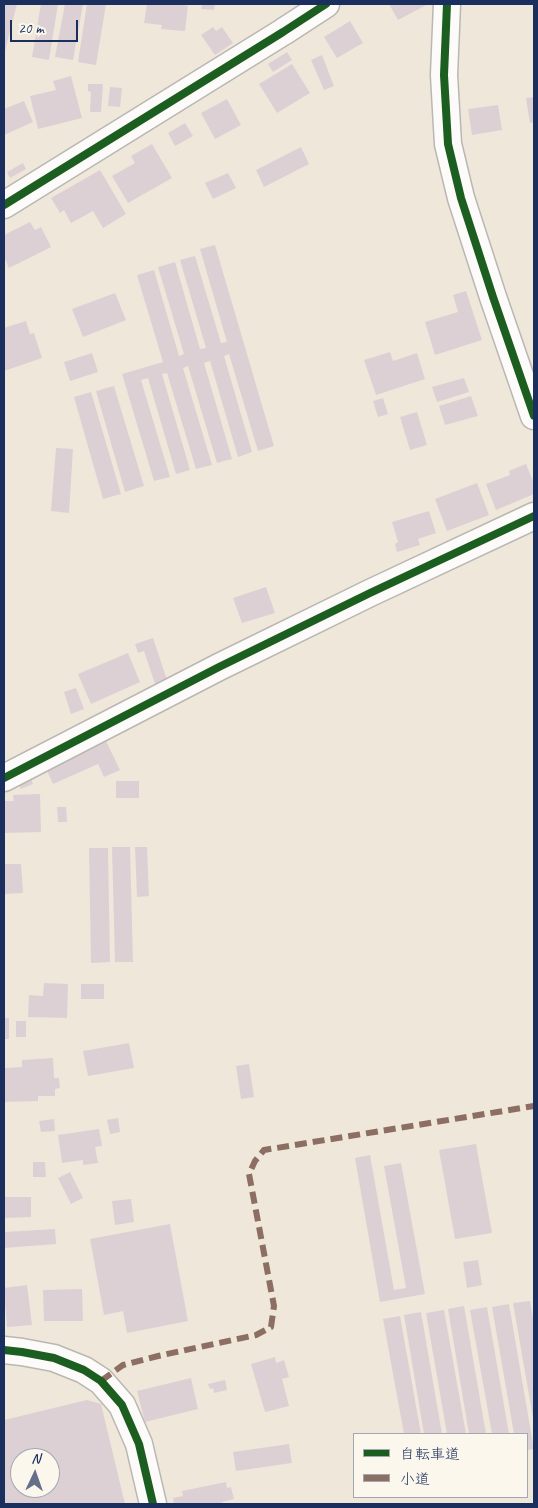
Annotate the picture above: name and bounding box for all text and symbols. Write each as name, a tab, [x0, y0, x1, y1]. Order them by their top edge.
scale bar	[12, 10, 80, 42]
text: 20 m	[18, 19, 44, 38]
legend	[353, 1433, 528, 1498]
text: 自転車道	[400, 1445, 460, 1464]
north arrow	[10, 1448, 60, 1498]
text: N	[31, 1450, 41, 1467]
text: 小道	[400, 1470, 430, 1489]

